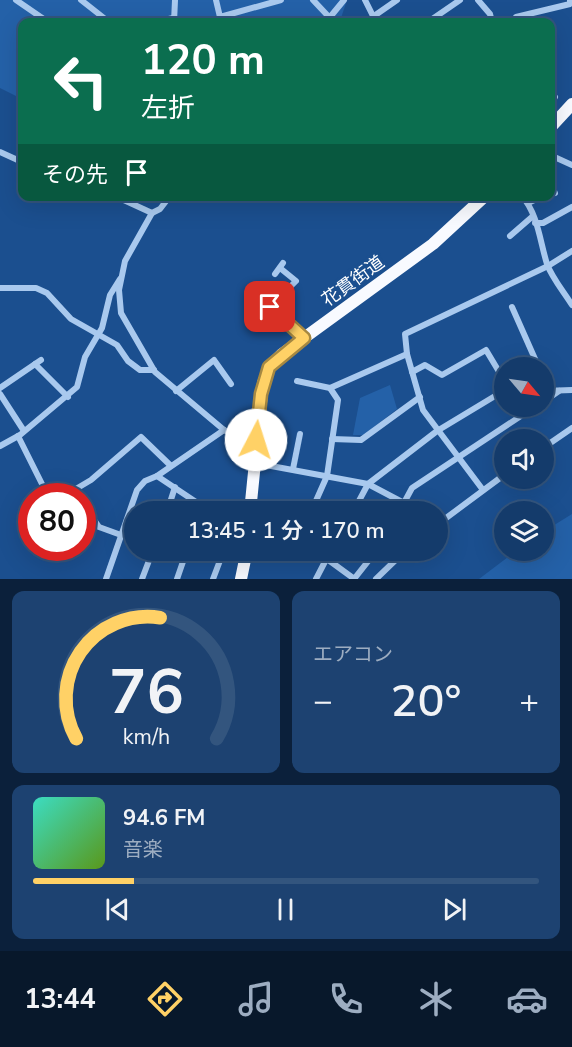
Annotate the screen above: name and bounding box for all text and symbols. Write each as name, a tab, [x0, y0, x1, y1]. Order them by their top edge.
text: 120 m	[141, 32, 265, 89]
icon: left	[42, 42, 120, 120]
text: 左折	[141, 90, 195, 127]
icon: arrive	[120, 156, 153, 189]
text: その先	[42, 160, 108, 190]
street label: 花貫街道	[317, 250, 389, 312]
pin	[244, 281, 295, 332]
icon: arrive	[253, 290, 286, 323]
north arrow	[494, 357, 554, 417]
map controls	[494, 357, 554, 561]
position arrow	[224, 408, 288, 472]
button: sound	[494, 429, 554, 489]
speed limit sign: 80	[18, 483, 96, 561]
button: layers	[494, 501, 554, 561]
text: 13:45 · 1 分 · 170 m	[187, 516, 385, 546]
text: エアコン	[313, 641, 393, 668]
text: 76	[109, 650, 183, 735]
text: 20°	[391, 671, 461, 732]
text: −	[313, 679, 333, 724]
text: +	[519, 679, 539, 724]
text: km/h	[122, 722, 170, 752]
text: 94.6 FM	[123, 803, 205, 833]
text: 音楽	[123, 836, 163, 863]
icon: previous	[101, 893, 134, 926]
icon: pause	[269, 893, 302, 926]
icon: next	[438, 893, 471, 926]
icon: directions	[144, 978, 186, 1020]
icon: music	[235, 978, 277, 1020]
icon: phone	[325, 978, 367, 1020]
icon: climate	[415, 978, 457, 1020]
icon: car	[506, 978, 548, 1020]
text: 13:44	[24, 981, 96, 1018]

